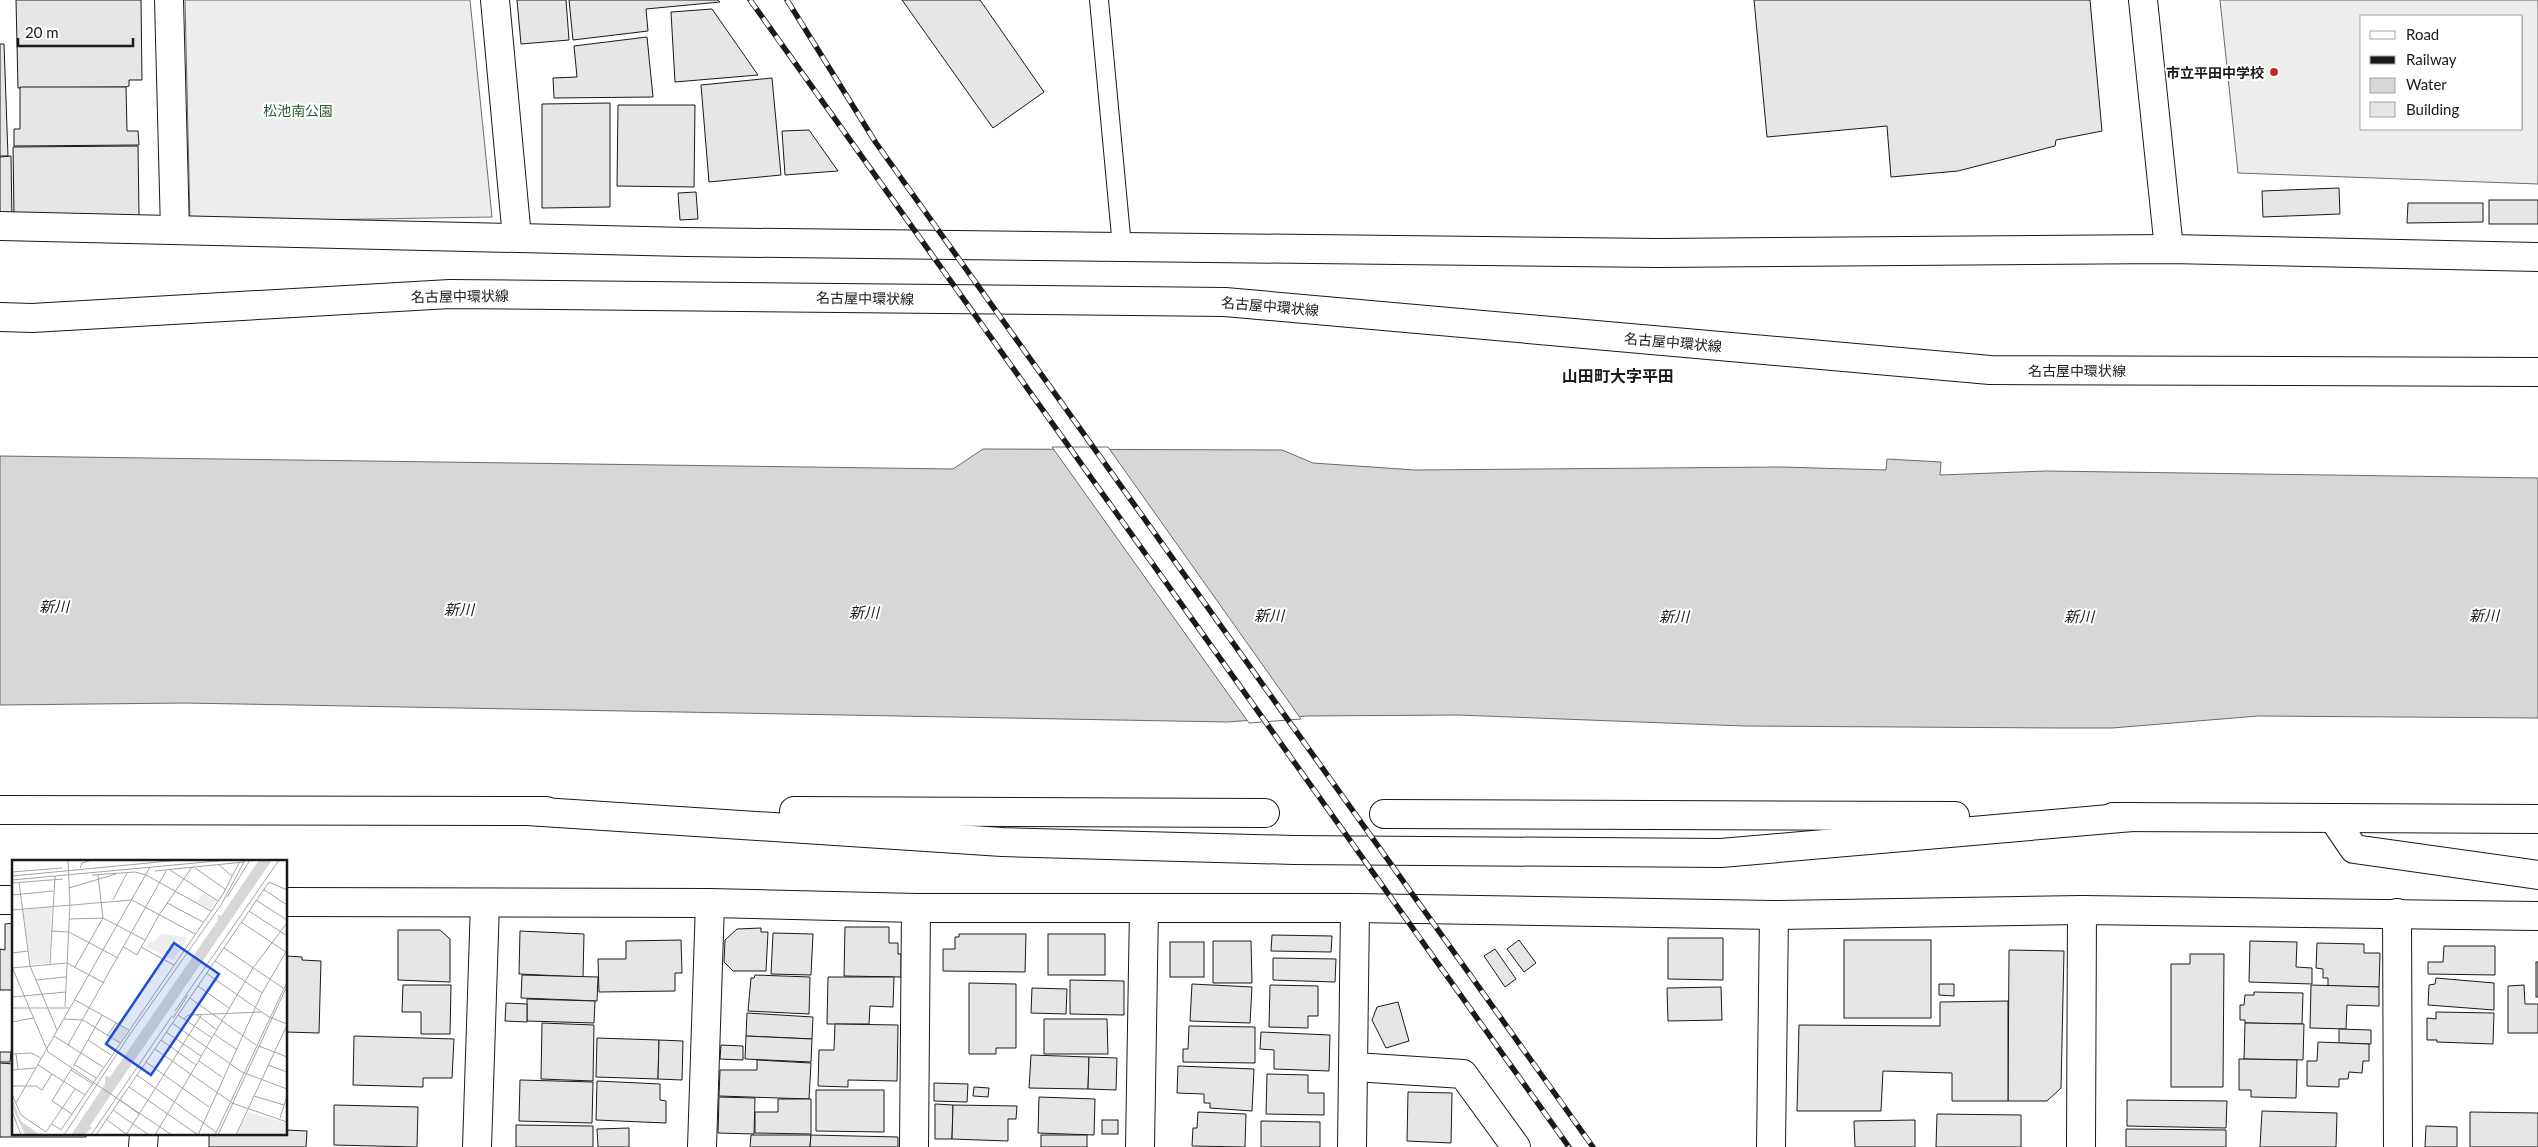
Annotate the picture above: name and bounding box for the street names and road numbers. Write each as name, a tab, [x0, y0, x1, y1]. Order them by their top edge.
street label: 名古屋中環状線	[411, 287, 509, 305]
street label: 名古屋中環状線	[816, 289, 914, 307]
street label: 名古屋中環状線	[1220, 293, 1320, 319]
street label: 名古屋中環状線	[1623, 329, 1723, 355]
street label: 名古屋中環状線	[2028, 362, 2126, 379]

